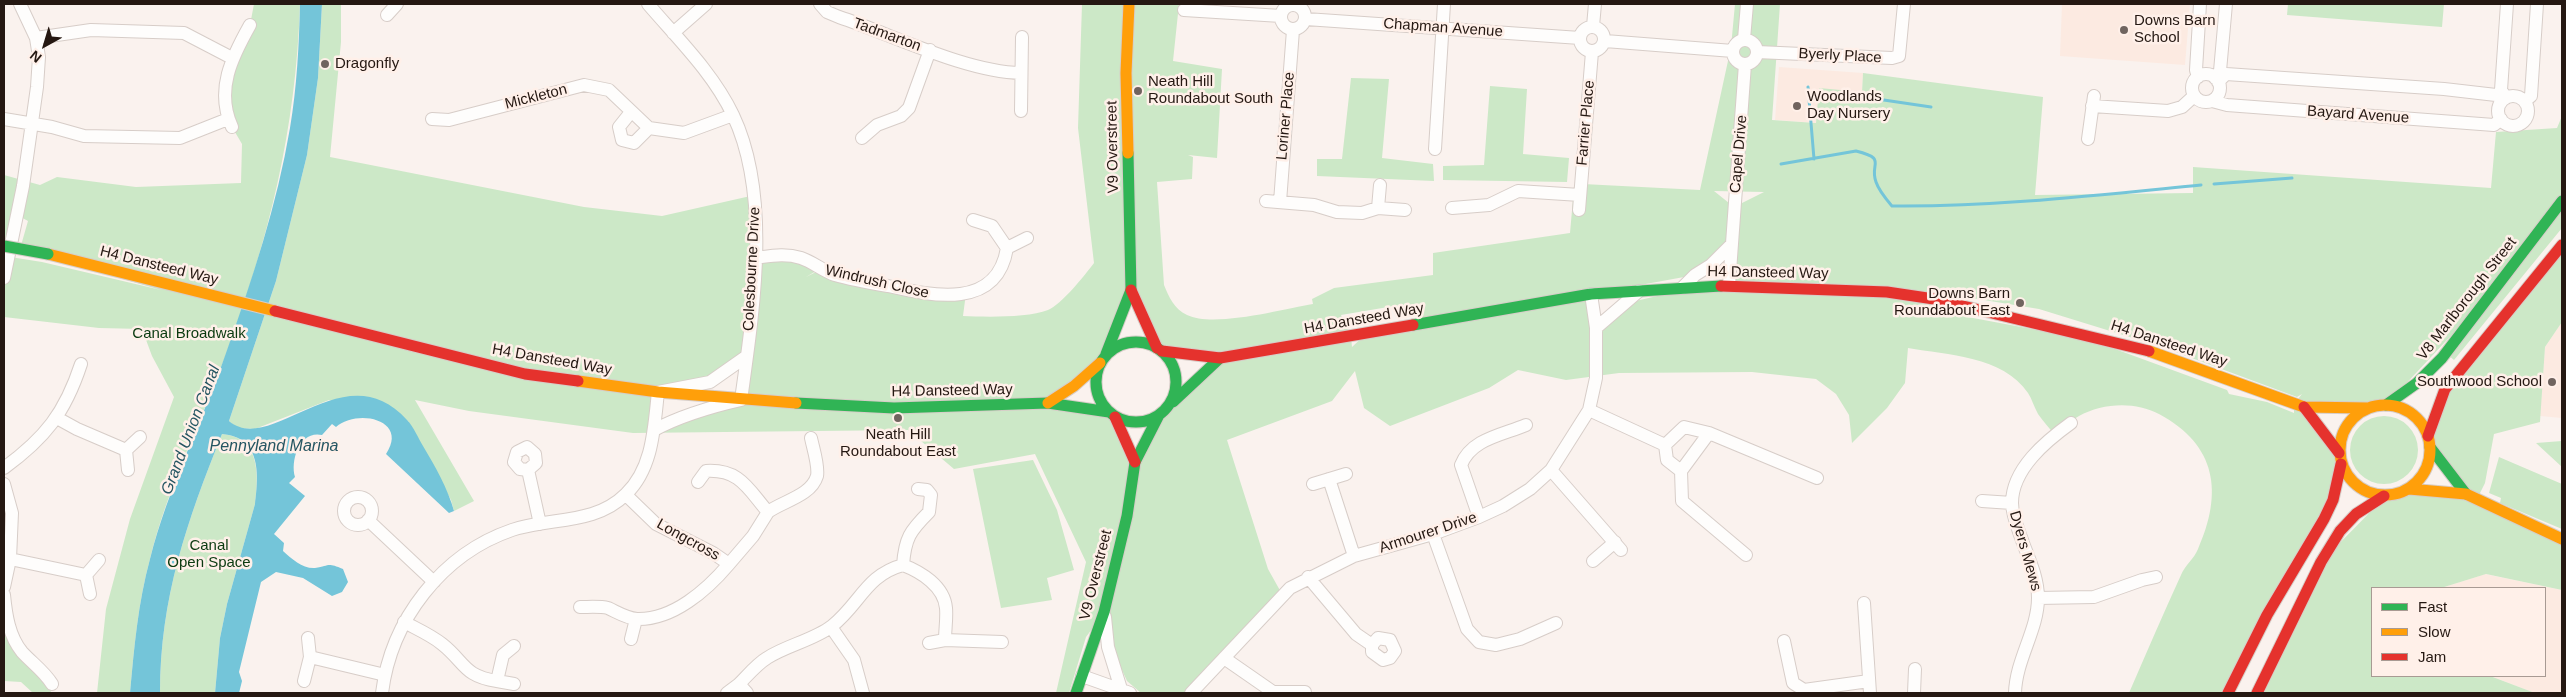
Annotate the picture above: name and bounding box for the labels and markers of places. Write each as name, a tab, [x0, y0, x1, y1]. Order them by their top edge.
place label: Downs Barn School	[2134, 12, 2216, 47]
marker: Downs Barn School	[2118, 24, 2130, 36]
place label: Dragonfly	[335, 55, 399, 73]
marker: Dragonfly	[319, 58, 331, 70]
place label: Neath Hill Roundabout South	[1148, 73, 1273, 108]
marker: Neath Hill Roundabout South	[1132, 85, 1144, 97]
place label: Woodlands Day Nursery	[1807, 88, 1890, 123]
marker: Woodlands Day Nursery	[1791, 100, 1803, 112]
place label: Downs Barn Roundabout East	[1894, 285, 2010, 320]
marker: Downs Barn Roundabout East	[2014, 297, 2026, 309]
place label: Southwood School	[2417, 373, 2542, 391]
marker: Southwood School	[2546, 376, 2558, 388]
marker: Neath Hill Roundabout East	[892, 412, 904, 424]
place label: Neath Hill Roundabout East	[840, 426, 956, 461]

